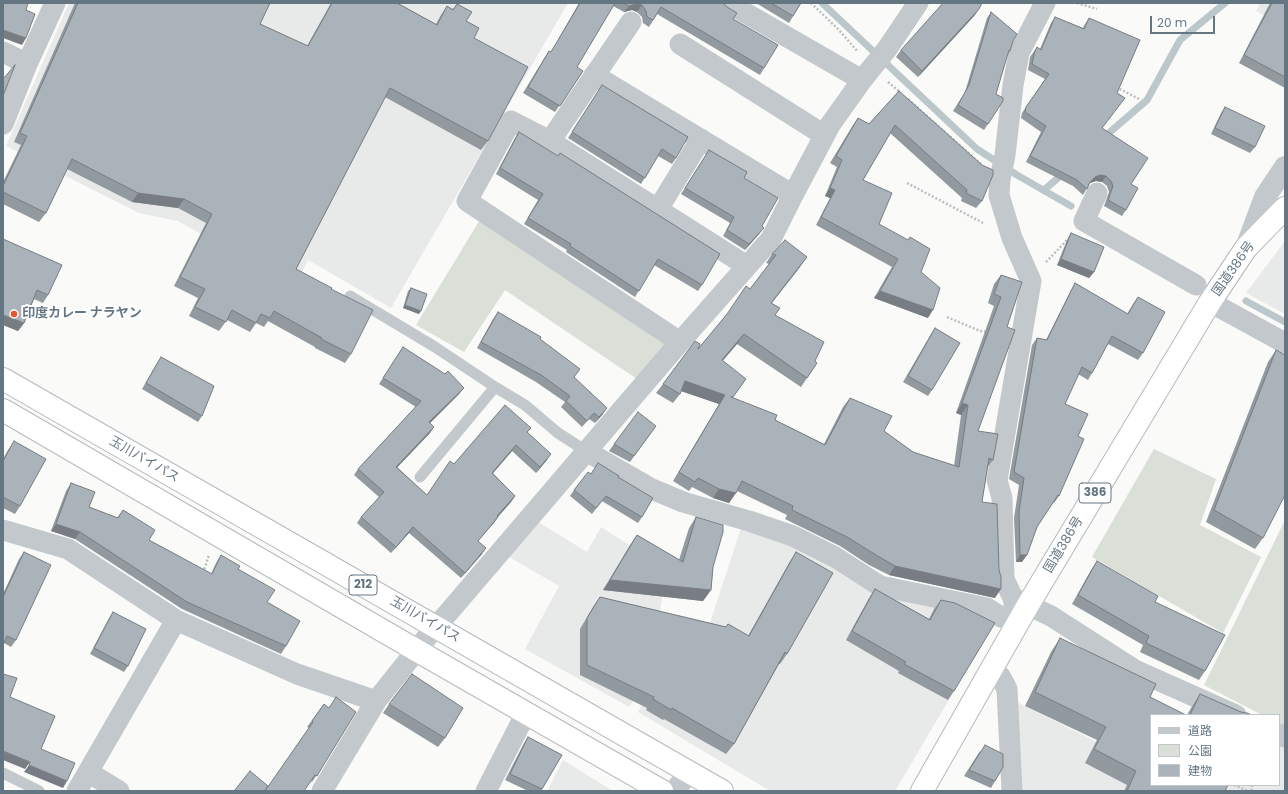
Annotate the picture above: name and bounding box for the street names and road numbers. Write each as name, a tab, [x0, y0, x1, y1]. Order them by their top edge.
street label: 国道386号	[1210, 239, 1258, 299]
street label: 玉川バイパス	[106, 434, 182, 486]
road number: 386	[1079, 483, 1111, 503]
street label: 国道386号	[1041, 514, 1087, 576]
road number: 212	[349, 575, 377, 595]
street label: 玉川バイパス	[387, 594, 463, 646]

